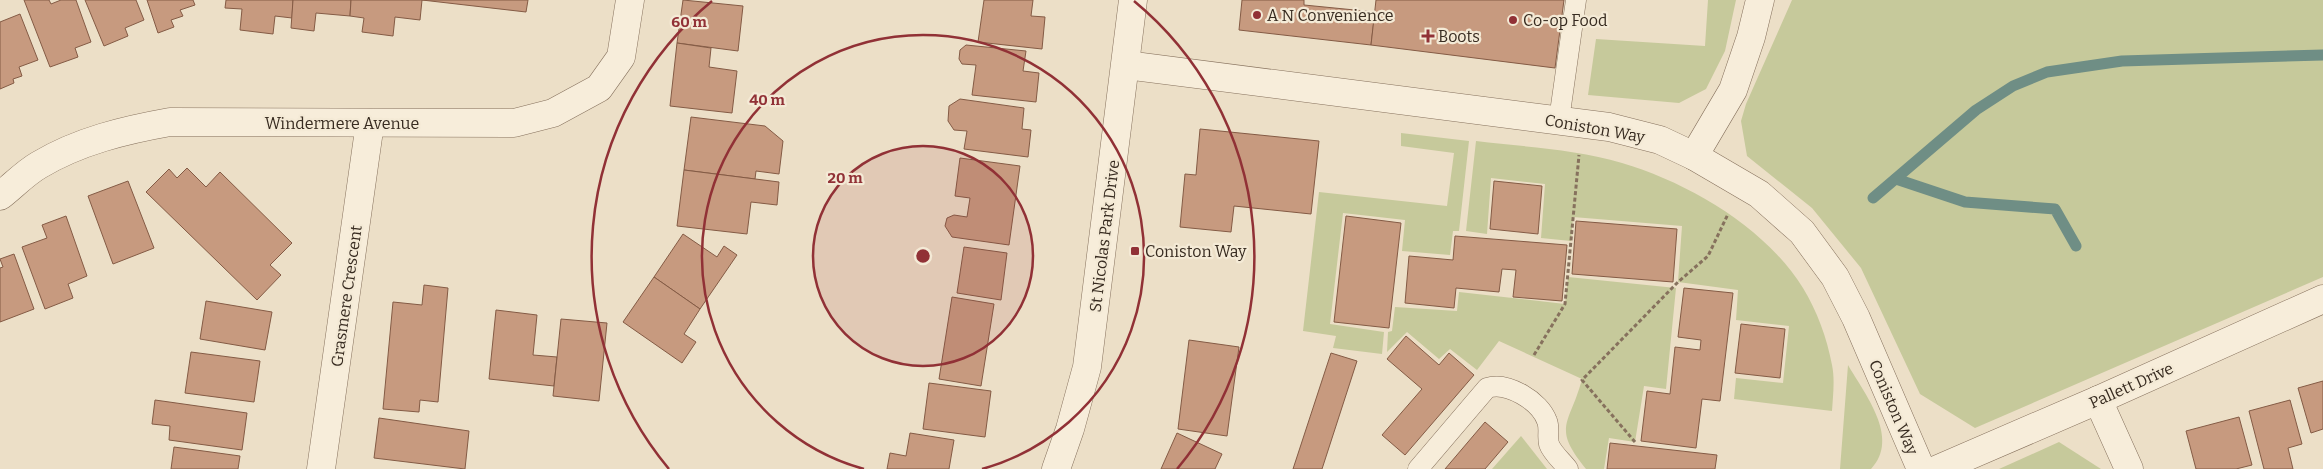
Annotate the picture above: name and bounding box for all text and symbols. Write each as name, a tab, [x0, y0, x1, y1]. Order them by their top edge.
place label: A N Convenience	[1267, 6, 1394, 25]
marker: A N Convenience	[1251, 9, 1263, 21]
place label: Co-op Food	[1523, 11, 1608, 30]
text: 60 m	[671, 13, 707, 31]
marker: Co-op Food	[1507, 14, 1519, 26]
place label: Boots	[1438, 27, 1480, 46]
marker: Boots	[1422, 30, 1434, 42]
text: 40 m	[749, 91, 786, 109]
street label: Coniston Way	[1543, 110, 1647, 147]
street label: Windermere Avenue	[265, 114, 419, 133]
street label: St Nicolas Park Drive	[1086, 159, 1123, 313]
text: 20 m	[828, 169, 863, 187]
street label: Grasmere Crescent	[327, 224, 366, 368]
place label: Coniston Way	[1145, 242, 1247, 261]
marker: Coniston Way	[1129, 245, 1141, 257]
centre of rings	[914, 247, 932, 265]
street label: Coniston Way	[1865, 357, 1922, 458]
street label: Pallett Drive	[2086, 358, 2176, 412]

